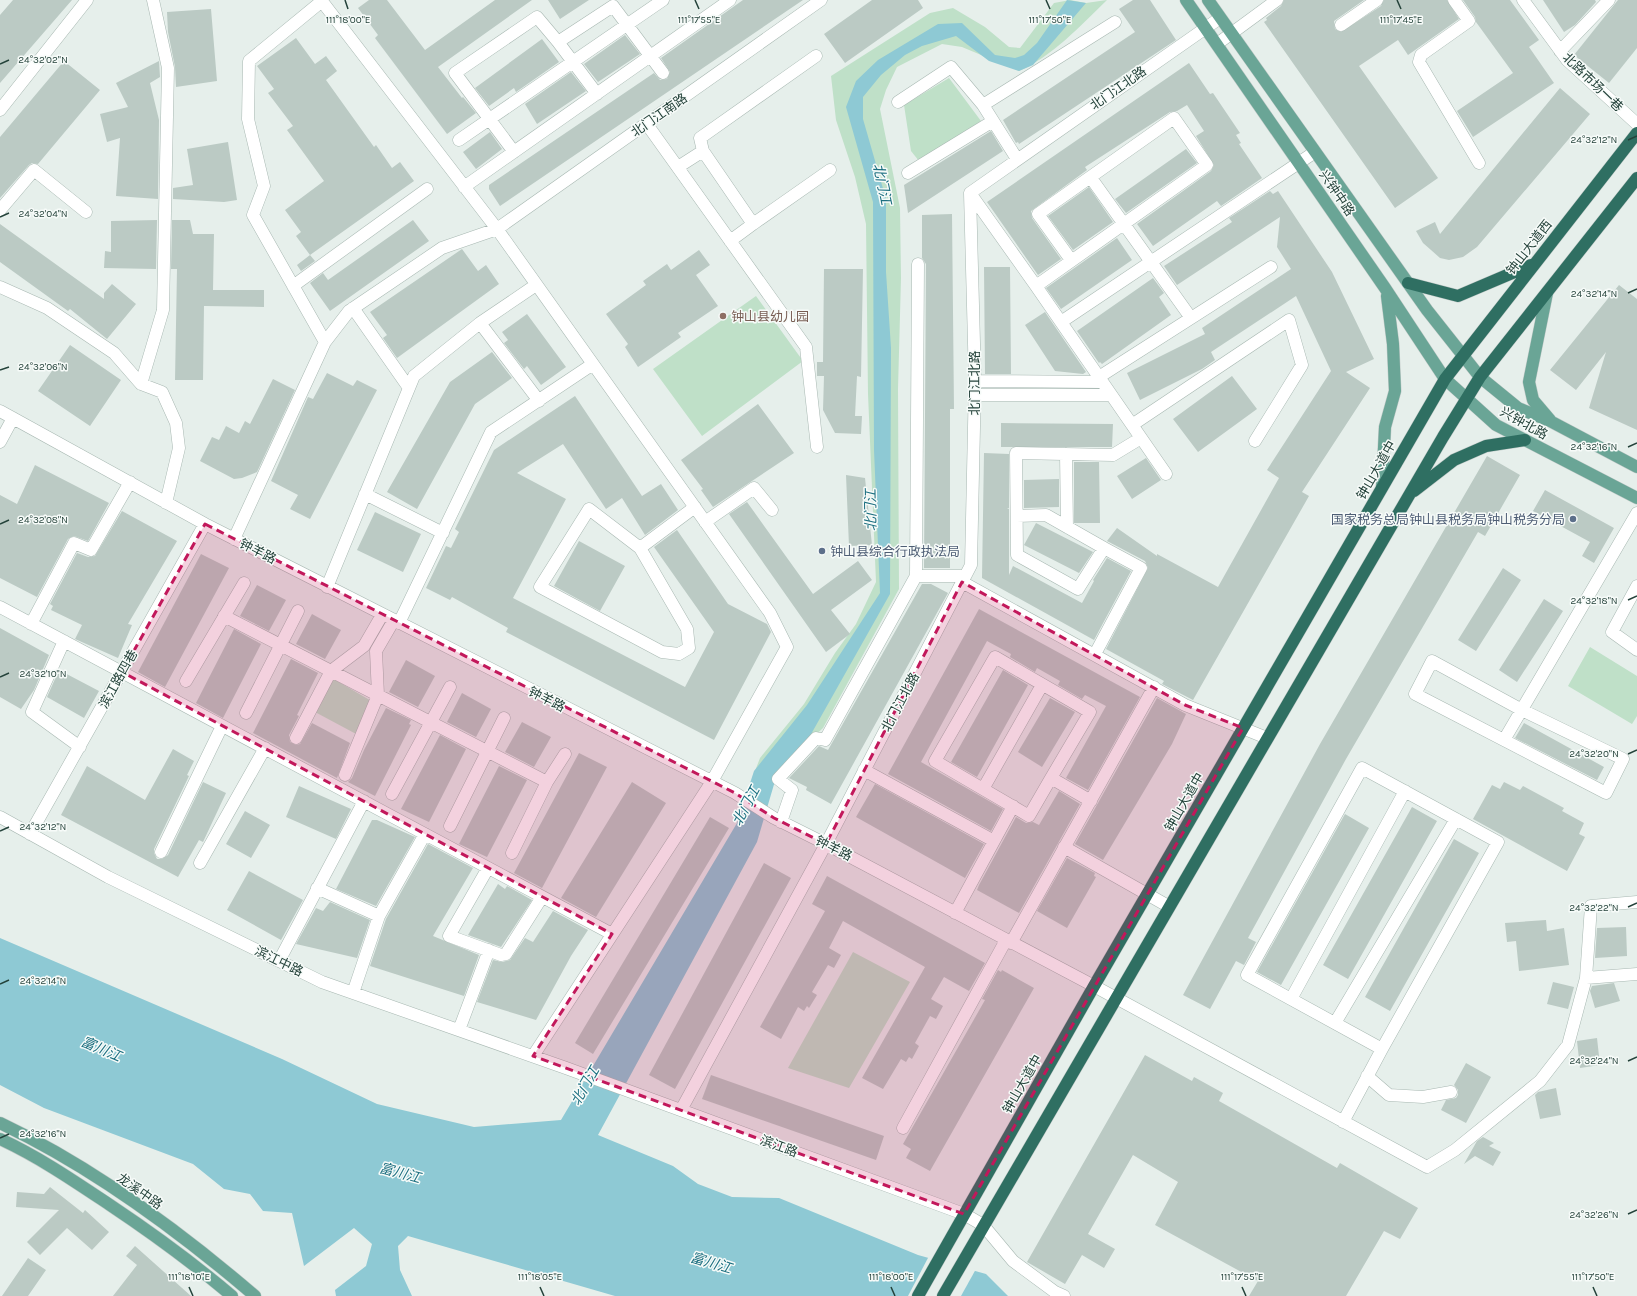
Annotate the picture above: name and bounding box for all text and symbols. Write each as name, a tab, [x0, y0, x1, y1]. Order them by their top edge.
text: 111°18'00"E	[326, 14, 370, 26]
text: 111°17'55"E	[678, 14, 720, 26]
text: 111°17'50"E	[1029, 14, 1071, 26]
text: 111°17'45"E	[1380, 14, 1422, 26]
street label: 北路市场一巷	[1560, 50, 1626, 114]
text: 24°32'02"N	[18, 54, 68, 66]
street label: 北门江北路	[1087, 63, 1149, 113]
street label: 北门江南路	[628, 90, 690, 140]
text: 24°32'12"N	[1571, 134, 1617, 146]
water label: 北门江	[869, 162, 895, 208]
street label: 兴钟中路	[1316, 167, 1358, 219]
text: 24°32'04"N	[18, 208, 68, 220]
street label: 钟山大道西	[1503, 217, 1555, 277]
text: 24°32'14"N	[1571, 288, 1617, 300]
place label: 钟山县幼儿园	[731, 309, 809, 324]
marker: 钟山县幼儿园	[718, 311, 728, 321]
street label: 北门江北路	[967, 350, 982, 416]
text: 24°32'06"N	[18, 361, 68, 373]
street label: 兴钟北路	[1498, 404, 1550, 442]
street label: 钟山大道中	[1353, 438, 1399, 502]
text: 24°32'16"N	[1571, 441, 1617, 453]
water label: 北门江	[862, 487, 880, 531]
place label: 国家税务总局钟山县税务局钟山税务分局	[1331, 512, 1565, 527]
text: 24°32'08"N	[18, 514, 68, 526]
marker: 国家税务总局钟山县税务局钟山税务分局	[1568, 514, 1578, 524]
street label: 钟羊路	[237, 535, 279, 567]
place label: 钟山县综合行政执法局	[830, 544, 960, 559]
marker: 钟山县综合行政执法局	[817, 546, 827, 556]
text: 24°32'18"N	[1570, 595, 1618, 607]
street label: 滨江路四巷	[96, 647, 140, 711]
text: 24°32'10"N	[20, 668, 66, 680]
street label: 北门江北路	[878, 670, 922, 734]
street label: 钟羊路	[526, 683, 568, 715]
text: 24°32'20"N	[1569, 748, 1619, 760]
street label: 钟山大道中	[1161, 770, 1207, 834]
water label: 北门江	[729, 782, 764, 829]
text: 24°32'12"N	[20, 821, 66, 833]
street label: 钟羊路	[813, 832, 855, 864]
text: 24°32'22"N	[1569, 902, 1619, 914]
street label: 滨江中路	[252, 943, 306, 979]
text: 24°32'14"N	[20, 975, 66, 987]
water label: 富川江	[78, 1033, 125, 1066]
street label: 钟山大道中	[999, 1052, 1045, 1116]
text: 24°32'24"N	[1569, 1055, 1619, 1067]
water label: 北门江	[567, 1062, 604, 1108]
text: 24°32'16"N	[20, 1128, 66, 1140]
street label: 滨江路	[758, 1132, 800, 1160]
water label: 富川江	[378, 1159, 424, 1187]
street label: 龙溪中路	[114, 1170, 166, 1212]
text: 24°32'26"N	[1569, 1209, 1619, 1221]
water label: 富川江	[688, 1249, 735, 1278]
text: 111°18'10"E	[168, 1271, 210, 1283]
text: 111°18'05"E	[518, 1271, 562, 1283]
text: 111°18'00"E	[869, 1271, 913, 1283]
text: 111°17'55"E	[1221, 1271, 1263, 1283]
text: 111°17'50"E	[1572, 1271, 1614, 1283]

